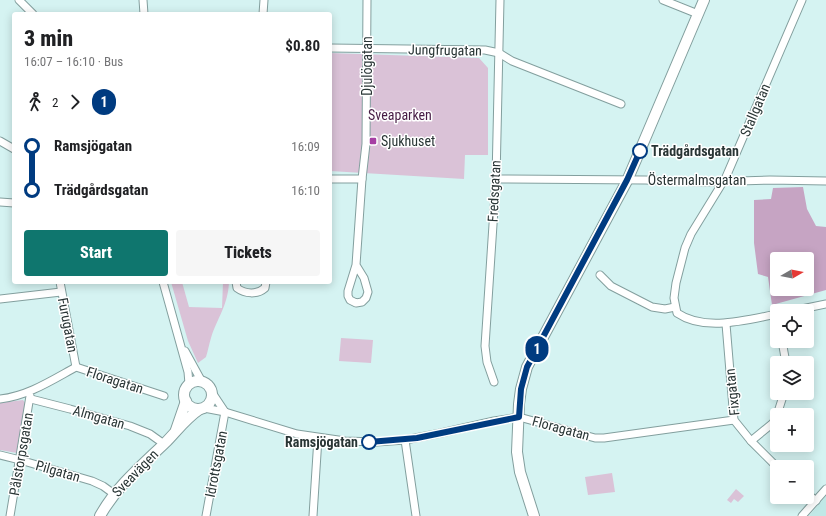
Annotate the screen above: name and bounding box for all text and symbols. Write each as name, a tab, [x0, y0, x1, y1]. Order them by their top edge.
text: 3 min	[24, 26, 73, 51]
street label: Djulögatan	[359, 36, 375, 96]
text: $0.80	[285, 37, 320, 55]
street label: Jungfrugatan	[408, 41, 482, 59]
text: 16:07 – 16:10 · Bus	[24, 54, 123, 69]
street label: Stallgatan	[737, 81, 773, 139]
icon: walk	[24, 91, 46, 113]
icon: forward	[64, 91, 86, 113]
text: 1	[100, 94, 108, 110]
text: 2	[52, 95, 58, 110]
park label: Sveaparken	[368, 107, 432, 123]
place label: Sjukhuset	[381, 133, 435, 149]
marker: Sjukhuset	[368, 136, 378, 146]
text: Ramsjögatan	[54, 137, 132, 155]
text: 16:09	[291, 139, 320, 154]
marker: Trädgårdsgatan	[632, 143, 648, 159]
place label: Trädgårdsgatan	[651, 143, 739, 159]
street label: Fredsgatan	[484, 160, 504, 222]
street label: Östermalmsgatan	[648, 172, 746, 188]
text: Trädgårdsgatan	[54, 181, 148, 199]
text: 16:10	[291, 183, 320, 198]
button: Start	[24, 230, 168, 276]
button: Tickets	[176, 230, 320, 276]
north arrow	[770, 252, 814, 296]
map controls	[770, 252, 814, 504]
street label: Furugatan	[55, 296, 81, 354]
button: locate	[770, 304, 814, 348]
line badge: 1	[524, 336, 550, 362]
text: 1	[533, 341, 541, 357]
button: layers	[770, 356, 814, 400]
street label: Floragatan	[85, 363, 145, 397]
street label: Fixgatan	[722, 368, 742, 416]
street label: Almgatan	[71, 402, 127, 432]
button: +	[770, 408, 814, 452]
street label: Pålstorpsgatan	[6, 411, 36, 497]
street label: Floragatan	[530, 413, 592, 443]
street label: Idrottsgatan	[202, 429, 230, 499]
place label: Ramsjögatan	[285, 434, 358, 450]
marker: Ramsjögatan	[361, 434, 377, 450]
street label: Sveavägen	[109, 446, 161, 500]
street label: Pilgatan	[34, 457, 82, 485]
button: −	[770, 460, 814, 504]

